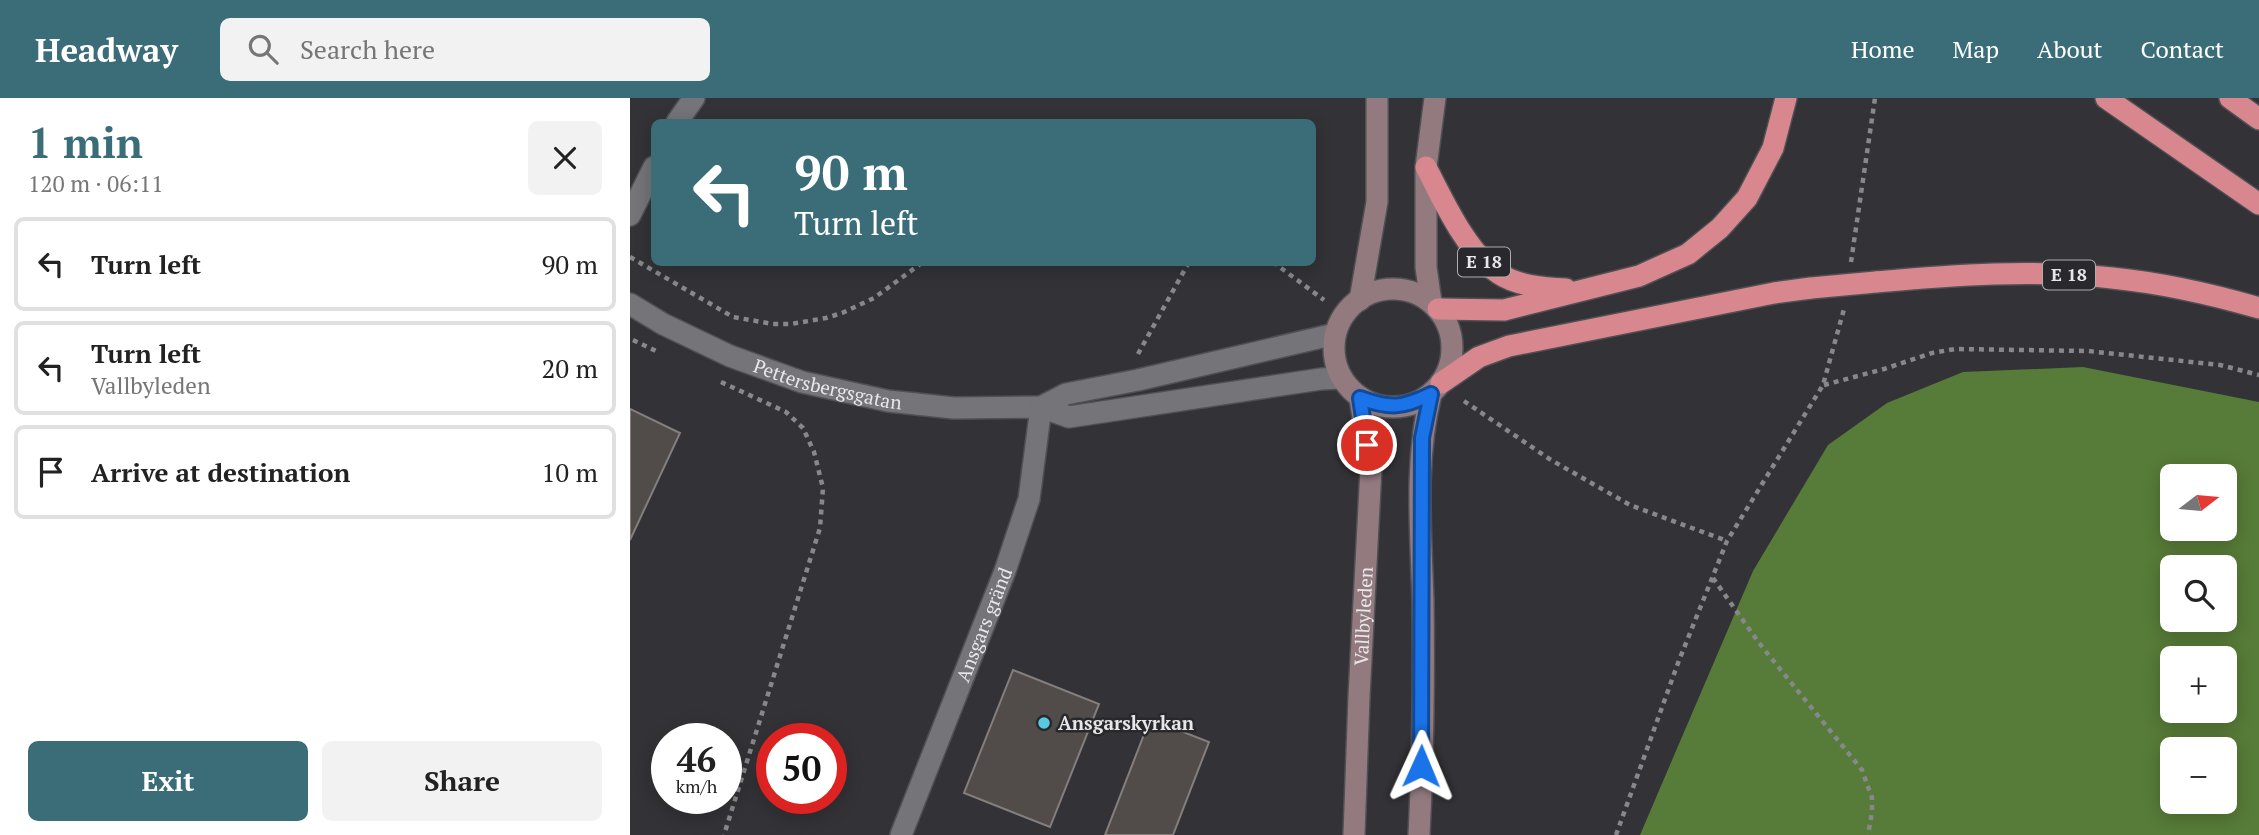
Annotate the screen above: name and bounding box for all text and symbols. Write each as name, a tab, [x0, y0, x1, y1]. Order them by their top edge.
search box	[220, 18, 710, 81]
text: Headway	[35, 28, 178, 71]
icon: search	[244, 30, 282, 68]
text: Search here	[300, 32, 435, 66]
text: Home	[1851, 33, 1915, 65]
text: Map	[1953, 33, 1999, 65]
text: About	[2037, 33, 2103, 65]
text: Contact	[2141, 33, 2224, 65]
text: 1 min	[28, 114, 143, 170]
button: close	[528, 121, 602, 195]
text: 90 m	[794, 139, 908, 204]
icon: left	[679, 147, 770, 238]
text: 120 m · 06:11	[28, 168, 163, 199]
text: Turn left	[794, 202, 918, 244]
icon: left	[32, 245, 70, 283]
text: Turn left	[91, 247, 201, 281]
text: 90 m	[542, 247, 598, 281]
road number: E 18	[1458, 247, 1510, 276]
road number: E 18	[2043, 260, 2095, 290]
text: Turn left	[91, 336, 201, 370]
icon: left	[32, 349, 70, 387]
text: 20 m	[542, 351, 598, 385]
street label: Pettersbergsgatan	[750, 353, 903, 414]
text: Vallbyleden	[91, 370, 211, 401]
pin	[1337, 415, 1397, 475]
icon: arrive	[1348, 426, 1386, 464]
icon: arrive	[32, 453, 70, 491]
text: Arrive at destination	[91, 455, 350, 489]
text: 10 m	[542, 455, 598, 489]
north arrow	[2160, 464, 2236, 541]
map controls	[2160, 464, 2237, 814]
button: search	[2160, 555, 2237, 632]
street label: Ansgars gränd	[950, 563, 1017, 685]
street label: Vallbyleden	[1348, 566, 1378, 666]
button: +	[2160, 646, 2237, 723]
place label: Ansgarskyrkan	[1058, 710, 1195, 735]
marker: Ansgarskyrkan	[1036, 715, 1052, 731]
speed limit sign: 50	[756, 723, 847, 814]
position arrow	[1384, 729, 1458, 803]
text: 46	[677, 736, 716, 782]
button: −	[2160, 737, 2237, 814]
button: Exit	[28, 741, 308, 821]
button: Share	[322, 741, 602, 821]
text: km/h	[676, 774, 717, 798]

